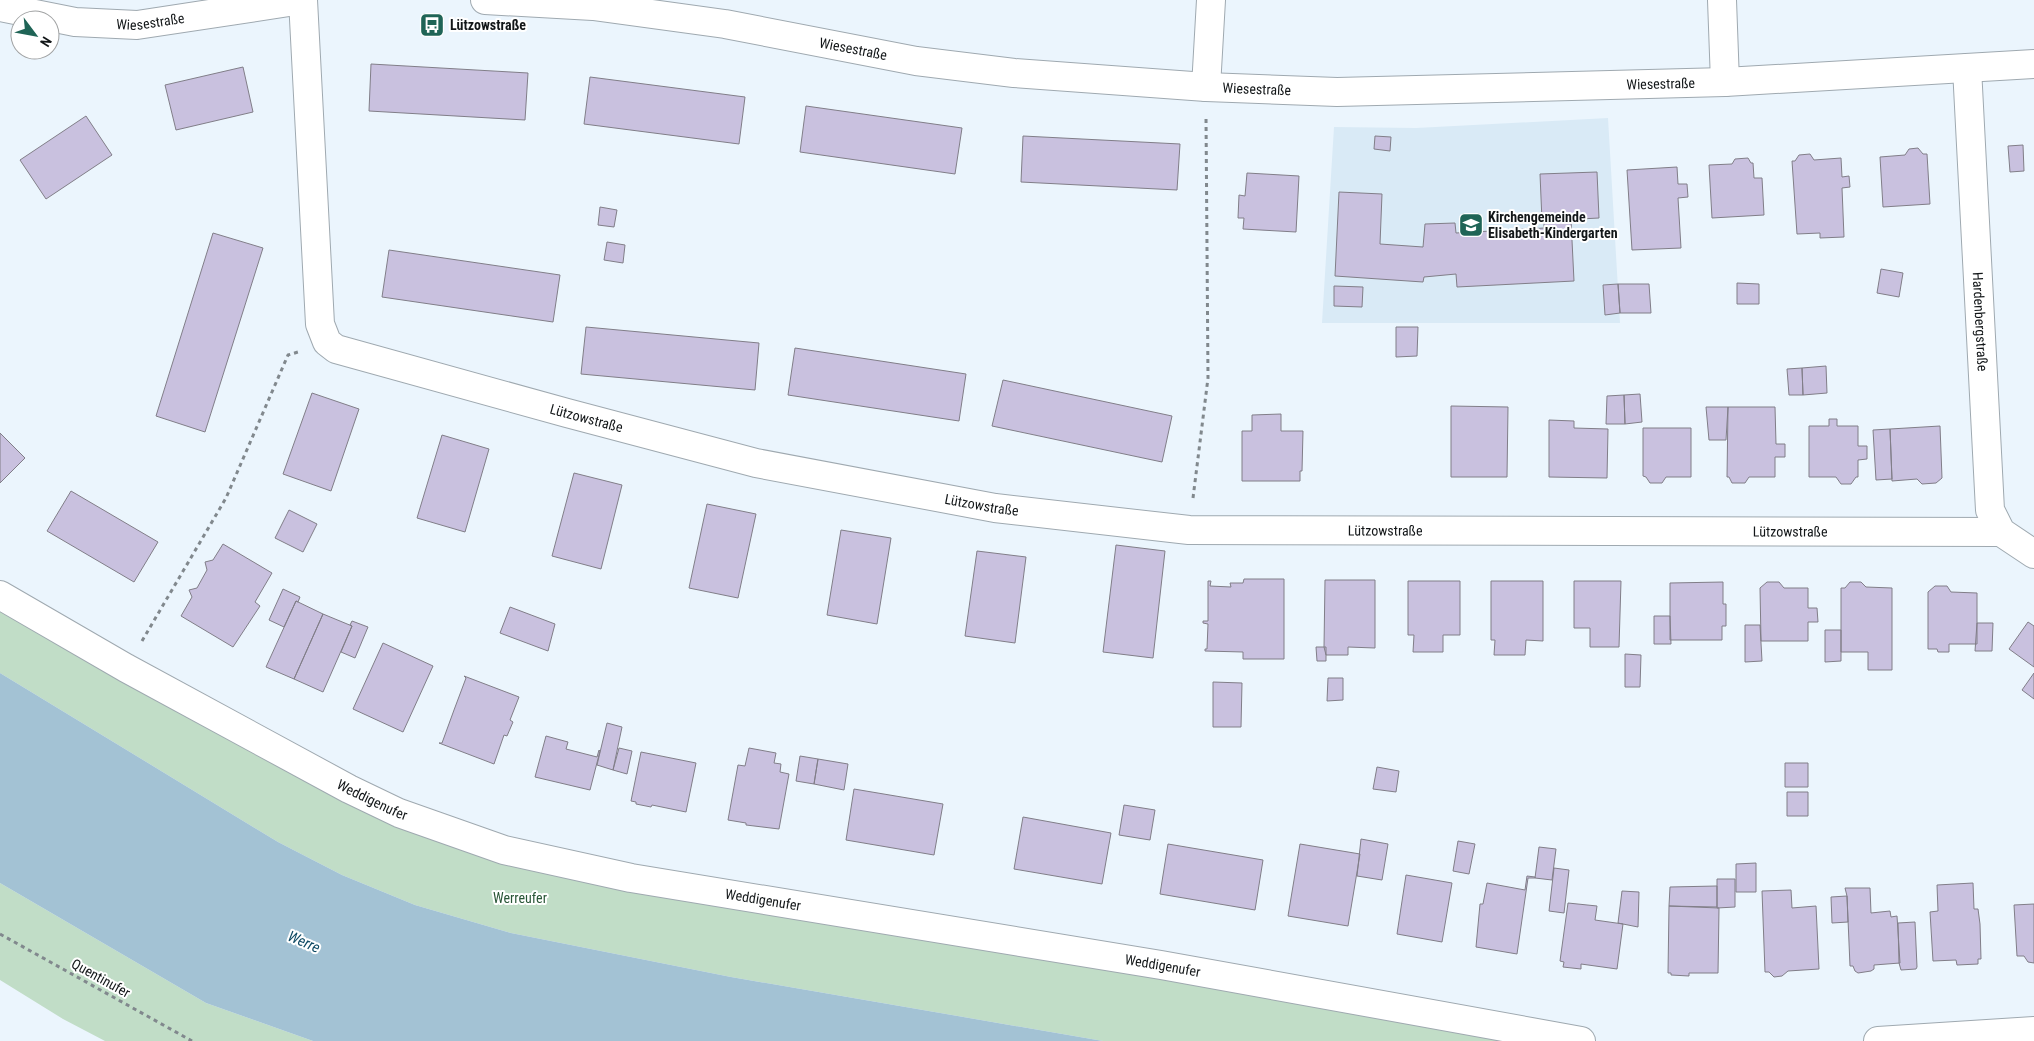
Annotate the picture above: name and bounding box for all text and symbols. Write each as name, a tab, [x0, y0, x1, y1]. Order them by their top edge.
north arrow	[10, 10, 60, 60]
street label: Wiesestraße	[116, 10, 186, 33]
bus stop icon: Lützowstraße	[419, 12, 445, 38]
place label: Lützowstraße	[450, 17, 526, 33]
text: N	[37, 34, 55, 50]
street label: Wiesestraße	[818, 34, 889, 63]
street label: Wiesestraße	[1626, 75, 1696, 93]
street label: Wiesestraße	[1222, 80, 1292, 98]
place label: Kirchengemeinde Elisabeth-Kindergarten	[1488, 209, 1618, 241]
school or university icon: Kirchengemeinde Elisabeth-Kindergarten	[1458, 212, 1484, 238]
street label: Hardenbergstraße	[1970, 272, 1991, 372]
street label: Lützowstraße	[548, 401, 625, 436]
street label: Lützowstraße	[944, 491, 1020, 519]
street label: Lützowstraße	[1348, 522, 1423, 539]
street label: Lützowstraße	[1753, 523, 1828, 540]
street label: Weddigenufer	[334, 776, 410, 823]
street label: Weddigenufer	[724, 886, 802, 914]
park label: Werreufer	[493, 890, 547, 906]
water label: Werre	[285, 927, 323, 957]
street label: Weddigenufer	[1124, 951, 1202, 980]
street label: Quentinufer	[69, 955, 133, 1001]

